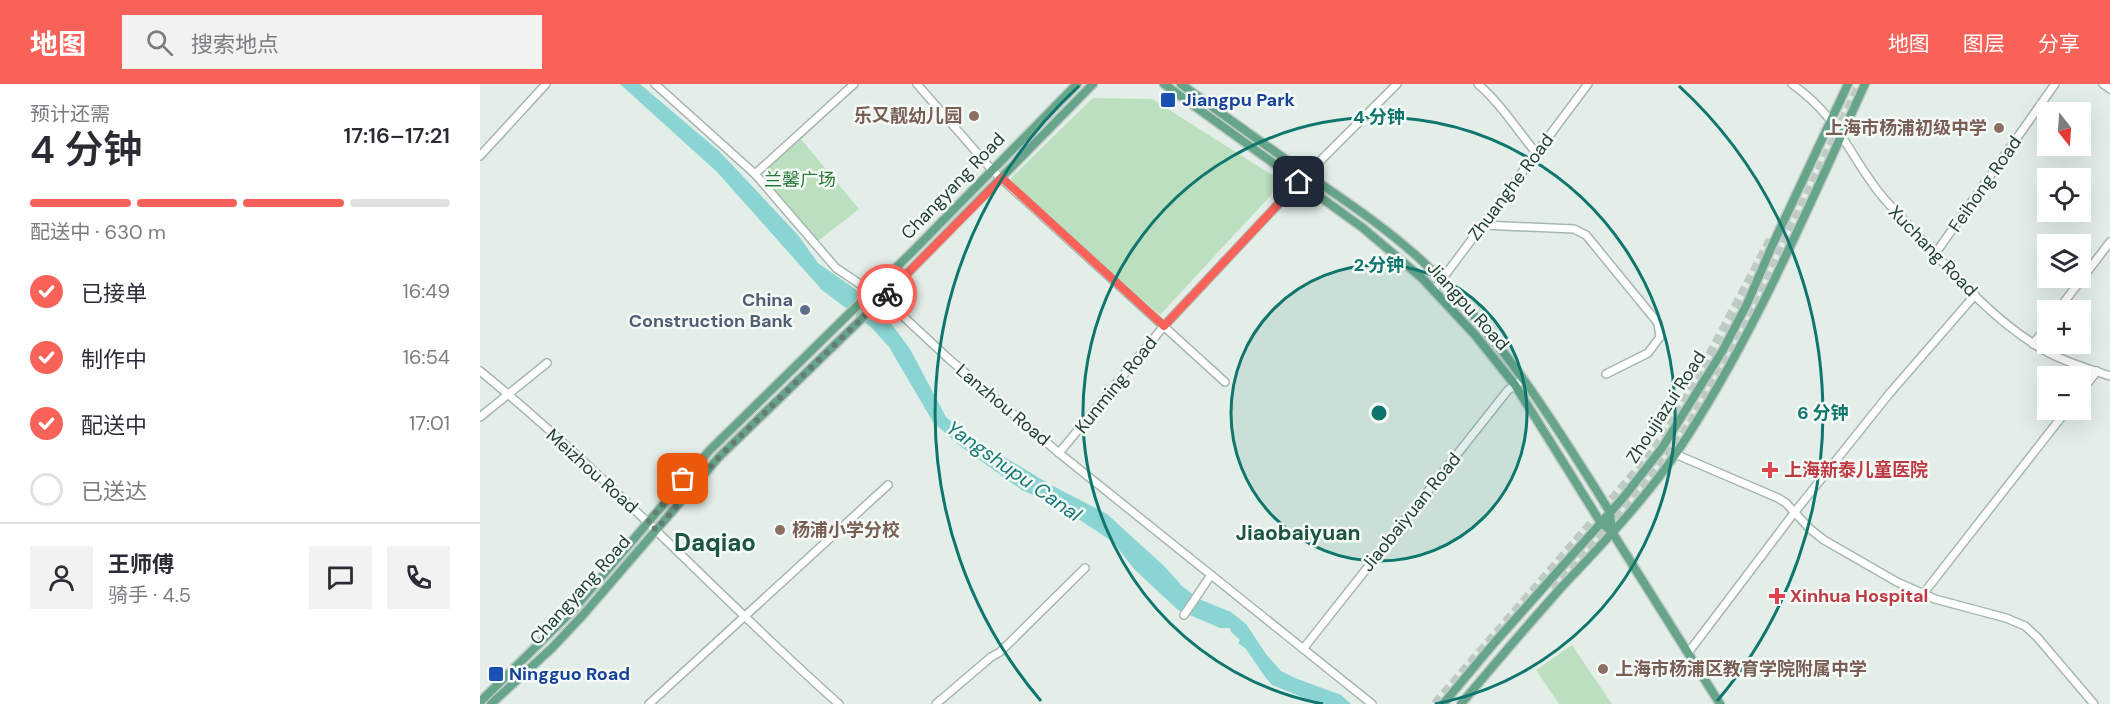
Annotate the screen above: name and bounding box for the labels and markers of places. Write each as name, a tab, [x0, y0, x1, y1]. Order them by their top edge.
place label: Jiangpu Park	[1182, 88, 1296, 112]
marker: Jiangpu Park	[1159, 91, 1177, 109]
place label: 乐又靓幼儿园	[854, 104, 962, 128]
marker: 乐又靓幼儿园	[967, 109, 981, 123]
place label: 上海市杨浦初级中学	[1825, 116, 1987, 140]
marker: 上海市杨浦初级中学	[1992, 121, 2006, 135]
pin	[1273, 156, 1324, 207]
place label: China Construction Bank	[629, 288, 794, 333]
marker: China Construction Bank	[798, 303, 812, 317]
centre of rings	[1369, 403, 1389, 423]
pin	[657, 453, 708, 504]
place label: 上海新泰儿童医院	[1784, 458, 1928, 482]
marker: 上海新泰儿童医院	[1761, 461, 1779, 479]
place label: 杨浦小学分校	[792, 518, 900, 542]
marker: 杨浦小学分校	[773, 523, 787, 537]
place label: Xinhua Hospital	[1790, 584, 1928, 608]
marker: Xinhua Hospital	[1768, 587, 1786, 605]
place label: 上海市杨浦区教育学院附属中学	[1615, 657, 1867, 681]
place label: Ningguo Road	[509, 662, 630, 686]
marker: 上海市杨浦区教育学院附属中学	[1596, 662, 1610, 676]
marker: Ningguo Road	[487, 665, 505, 683]

